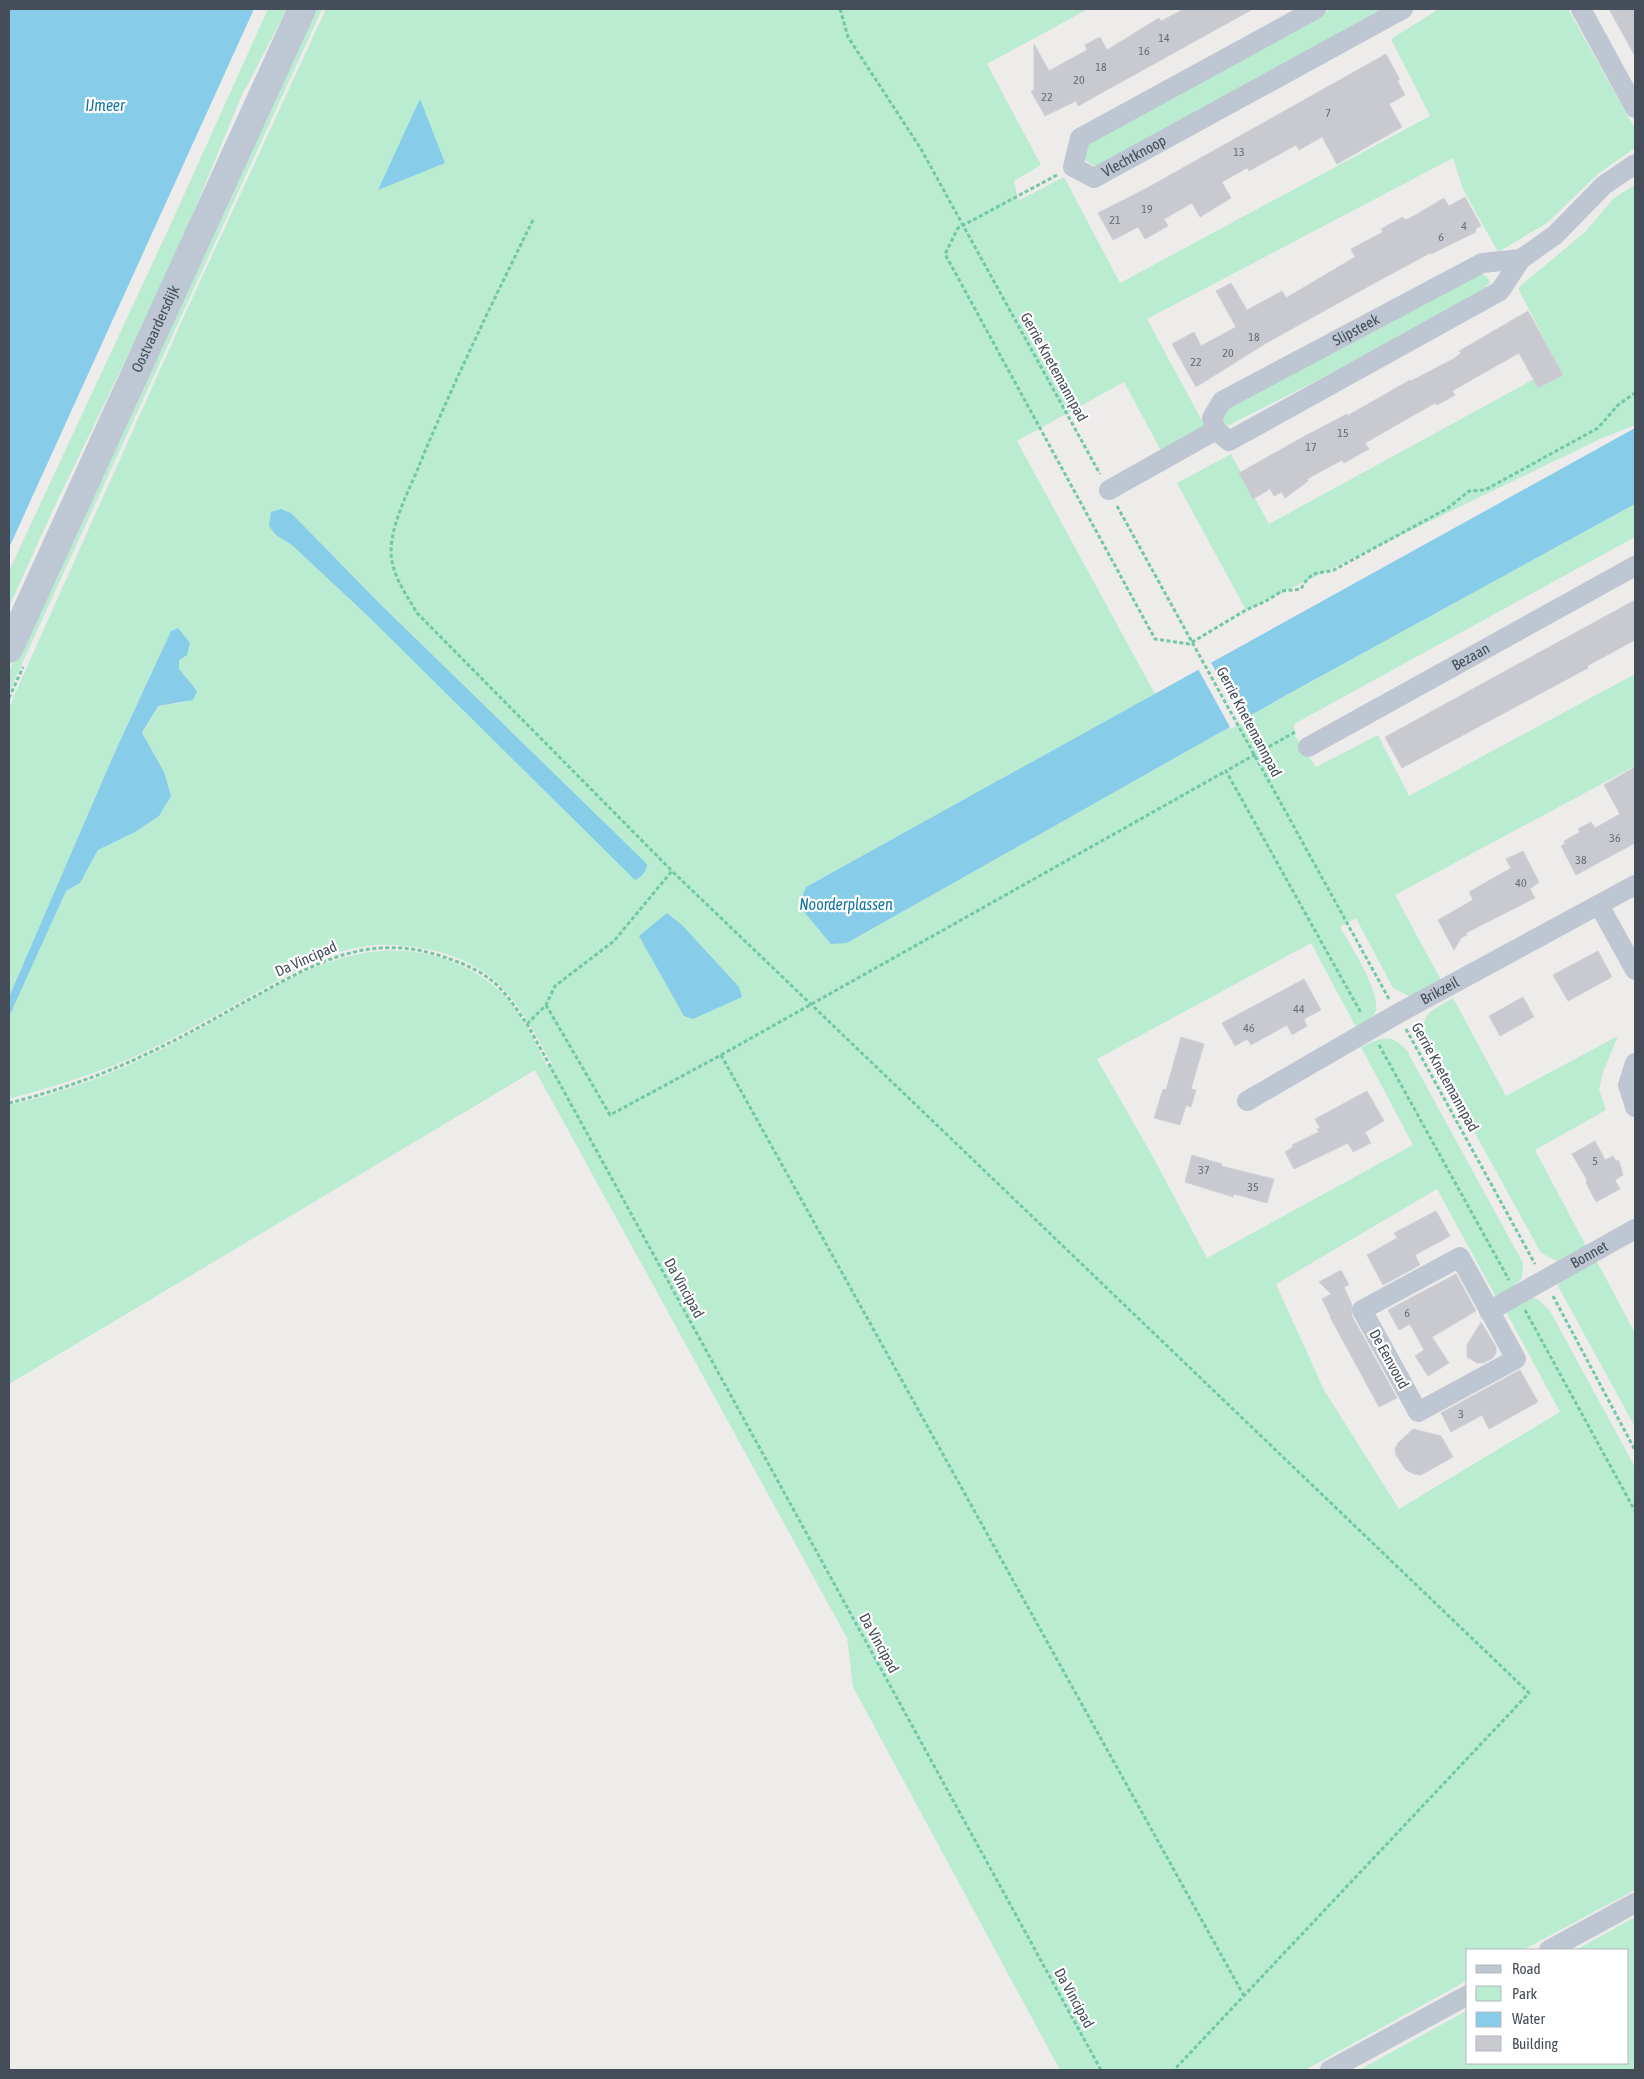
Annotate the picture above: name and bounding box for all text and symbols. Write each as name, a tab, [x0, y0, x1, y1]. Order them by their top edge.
house number: 14	[1158, 31, 1170, 45]
house number: 16	[1138, 44, 1150, 58]
house number: 18	[1095, 60, 1107, 74]
house number: 20	[1073, 73, 1085, 87]
house number: 22	[1041, 90, 1053, 104]
water label: IJmeer	[85, 96, 126, 114]
house number: 7	[1325, 106, 1331, 120]
street label: Vlechtknoop	[1099, 131, 1169, 180]
house number: 13	[1233, 145, 1245, 159]
house number: 19	[1141, 202, 1153, 216]
house number: 21	[1109, 213, 1121, 227]
house number: 4	[1461, 219, 1467, 233]
house number: 6	[1438, 230, 1444, 244]
street label: Oostvaardersdijk	[128, 282, 183, 375]
street label: Gerrie Knetemannpad	[1017, 309, 1091, 424]
street label: Slipsteek	[1329, 310, 1382, 349]
house number: 18	[1248, 330, 1260, 344]
house number: 20	[1222, 346, 1234, 360]
house number: 22	[1190, 355, 1202, 369]
house number: 15	[1337, 426, 1349, 440]
house number: 17	[1305, 440, 1317, 454]
street label: Bezaan	[1449, 639, 1492, 674]
street label: Gerrie Knetemannpad	[1213, 664, 1286, 780]
house number: 36	[1609, 831, 1621, 845]
house number: 38	[1575, 853, 1587, 867]
house number: 40	[1515, 876, 1527, 890]
water label: Noorderplassen	[799, 895, 893, 914]
street label: Da Vincipad	[272, 937, 339, 980]
street label: Brikzeil	[1417, 973, 1462, 1008]
house number: 44	[1293, 1002, 1305, 1016]
street label: Gerrie Knetemannpad	[1408, 1019, 1482, 1134]
house number: 46	[1243, 1021, 1255, 1035]
house number: 5	[1592, 1154, 1598, 1168]
house number: 37	[1198, 1163, 1210, 1177]
house number: 35	[1247, 1180, 1259, 1194]
street label: Bonnet	[1567, 1237, 1611, 1271]
street label: Da Vincipad	[661, 1255, 708, 1321]
house number: 6	[1404, 1306, 1410, 1320]
street label: De Eenvoud	[1366, 1326, 1413, 1391]
house number: 3	[1458, 1407, 1464, 1421]
street label: Da Vincipad	[856, 1610, 903, 1676]
legend	[1466, 1949, 1629, 2064]
text: Road	[1512, 1960, 1541, 1977]
street label: Da Vincipad	[1051, 1965, 1098, 2031]
text: Park	[1512, 1985, 1537, 2002]
text: Water	[1512, 2010, 1545, 2027]
text: Building	[1512, 2035, 1558, 2052]

